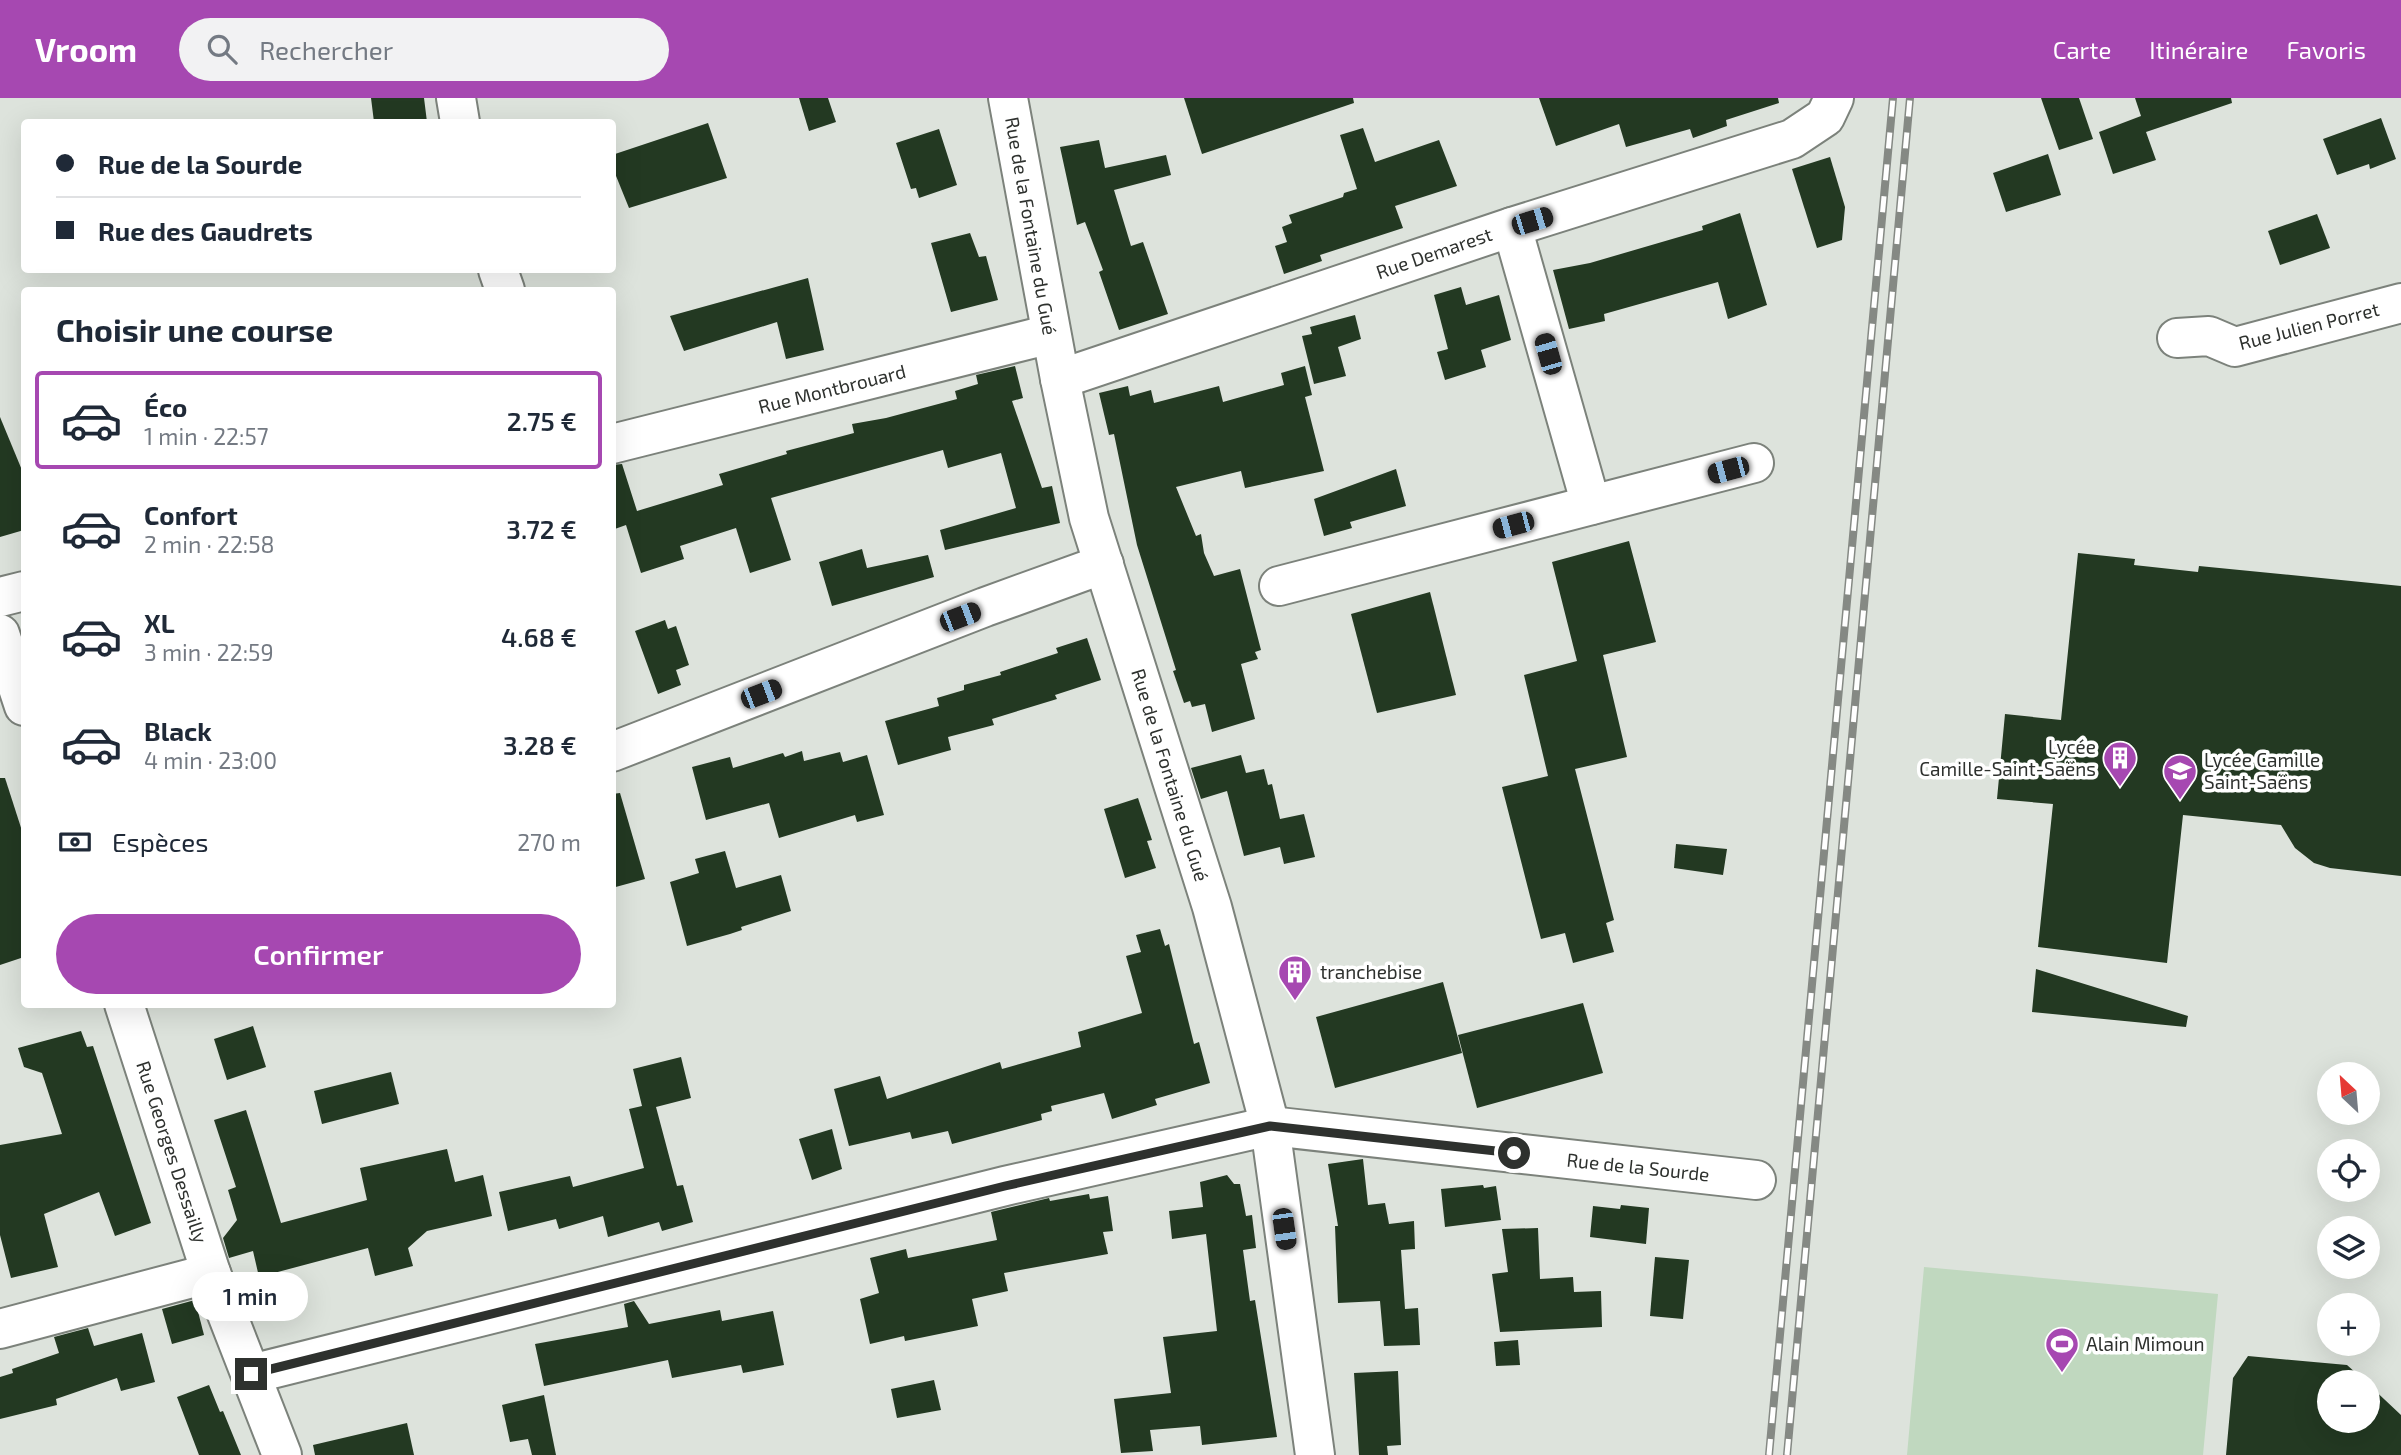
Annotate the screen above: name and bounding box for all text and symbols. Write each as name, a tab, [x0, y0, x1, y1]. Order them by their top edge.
search box	[179, 18, 669, 81]
text: Vroom	[35, 29, 137, 69]
icon: search	[203, 30, 241, 68]
text: Rechercher	[259, 34, 393, 65]
text: Carte	[2053, 35, 2111, 64]
text: Itinéraire	[2149, 35, 2248, 64]
text: Favoris	[2286, 35, 2366, 64]
street label: Rue de la Fontaine du Gué	[1001, 115, 1062, 337]
text: Rue de la Sourde	[98, 148, 302, 179]
car	[1509, 205, 1556, 237]
text: Rue des Gaudrets	[98, 215, 313, 246]
street label: Rue Demarest	[1373, 222, 1495, 283]
street label: Rue Julien Porret	[2236, 297, 2382, 354]
text: Choisir une course	[56, 310, 333, 348]
car	[1533, 331, 1564, 377]
street label: Rue Montbrouard	[756, 359, 908, 418]
icon: car	[60, 389, 123, 452]
text: Éco	[144, 391, 187, 422]
text: 2.75 €	[507, 405, 577, 436]
text: 1 min · 22:57	[144, 422, 269, 450]
car	[1705, 454, 1752, 486]
icon: car	[60, 497, 123, 560]
text: Confort	[144, 499, 238, 530]
car	[1490, 509, 1537, 541]
text: 3.72 €	[506, 513, 577, 544]
text: 2 min · 22:58	[144, 530, 275, 558]
car	[937, 600, 984, 634]
icon: car	[60, 605, 123, 668]
text: XL	[144, 607, 175, 638]
text: 4.68 €	[501, 621, 577, 652]
text: 3 min · 22:59	[144, 638, 274, 666]
street label: Rue de la Fontaine du Gué	[1127, 666, 1214, 884]
car	[738, 677, 785, 711]
icon: car	[60, 713, 123, 776]
text: Black	[144, 715, 212, 746]
text: 3.28 €	[503, 729, 577, 760]
place label: Lycée Camille-Saint-Saëns	[1919, 735, 2096, 780]
building icon: Lycée Camille-Saint-Saëns	[2101, 739, 2139, 788]
text: 4 min · 23:00	[144, 746, 277, 774]
place label: Lycée Camille Saint-Saëns	[2204, 748, 2320, 793]
school or university icon: Lycée Camille Saint-Saëns	[2161, 752, 2199, 801]
icon: cash	[56, 823, 94, 861]
text: Espèces	[112, 826, 209, 857]
text: 270 m	[517, 828, 581, 856]
button: Confirmer	[56, 914, 581, 994]
building icon: tranchebise	[1276, 953, 1314, 1002]
place label: tranchebise	[1320, 960, 1422, 983]
street label: Rue Georges Dessailly	[132, 1058, 213, 1246]
north arrow	[2317, 1062, 2380, 1125]
map controls	[2317, 1062, 2380, 1433]
route start	[1498, 1137, 1530, 1169]
button: locate	[2317, 1139, 2380, 1202]
street label: Rue de la Sourde	[1566, 1148, 1711, 1185]
car	[1271, 1207, 1298, 1251]
button: layers	[2317, 1216, 2380, 1279]
callout: 1 min	[193, 1272, 309, 1322]
text: 1 min	[223, 1282, 277, 1310]
button: +	[2317, 1293, 2380, 1356]
sports icon: Alain Mimoun	[2043, 1325, 2081, 1374]
place label: Alain Mimoun	[2086, 1332, 2205, 1355]
route end	[235, 1358, 267, 1390]
button: −	[2317, 1370, 2380, 1433]

